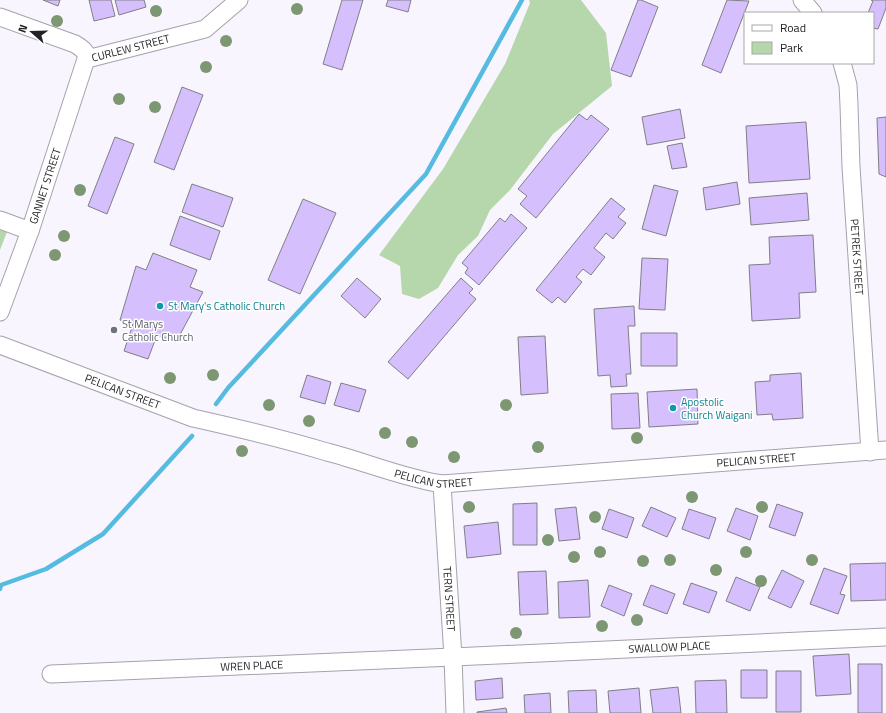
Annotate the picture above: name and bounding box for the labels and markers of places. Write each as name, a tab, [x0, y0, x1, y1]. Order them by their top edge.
place label: St Mary's Catholic Church	[168, 298, 285, 314]
marker: St Mary's Catholic Church	[155, 301, 165, 311]
place label: St Marys Catholic Church	[122, 316, 193, 345]
marker: St Marys Catholic Church	[109, 325, 119, 335]
place label: Apostolic Church Waigani	[681, 394, 753, 423]
marker: Apostolic Church Waigani	[668, 403, 678, 413]

